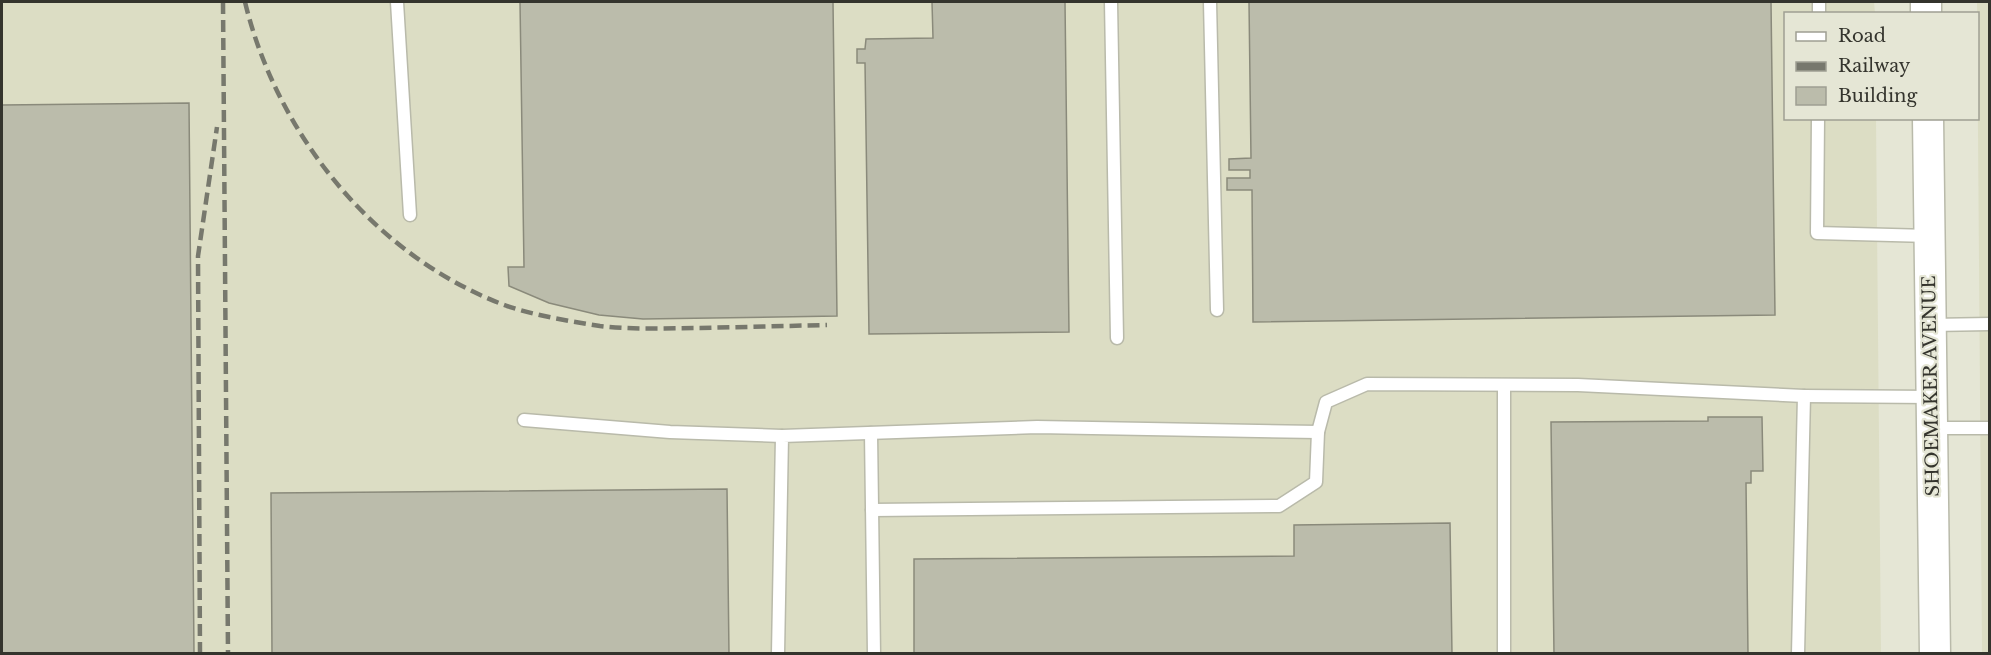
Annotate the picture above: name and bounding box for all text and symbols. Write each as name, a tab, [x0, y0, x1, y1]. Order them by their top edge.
legend	[1784, 12, 1979, 120]
text: Road	[1838, 25, 1886, 47]
text: Railway	[1838, 55, 1911, 77]
text: Building	[1838, 85, 1917, 107]
street label: SHOEMAKER AVENUE	[1918, 275, 1944, 497]

